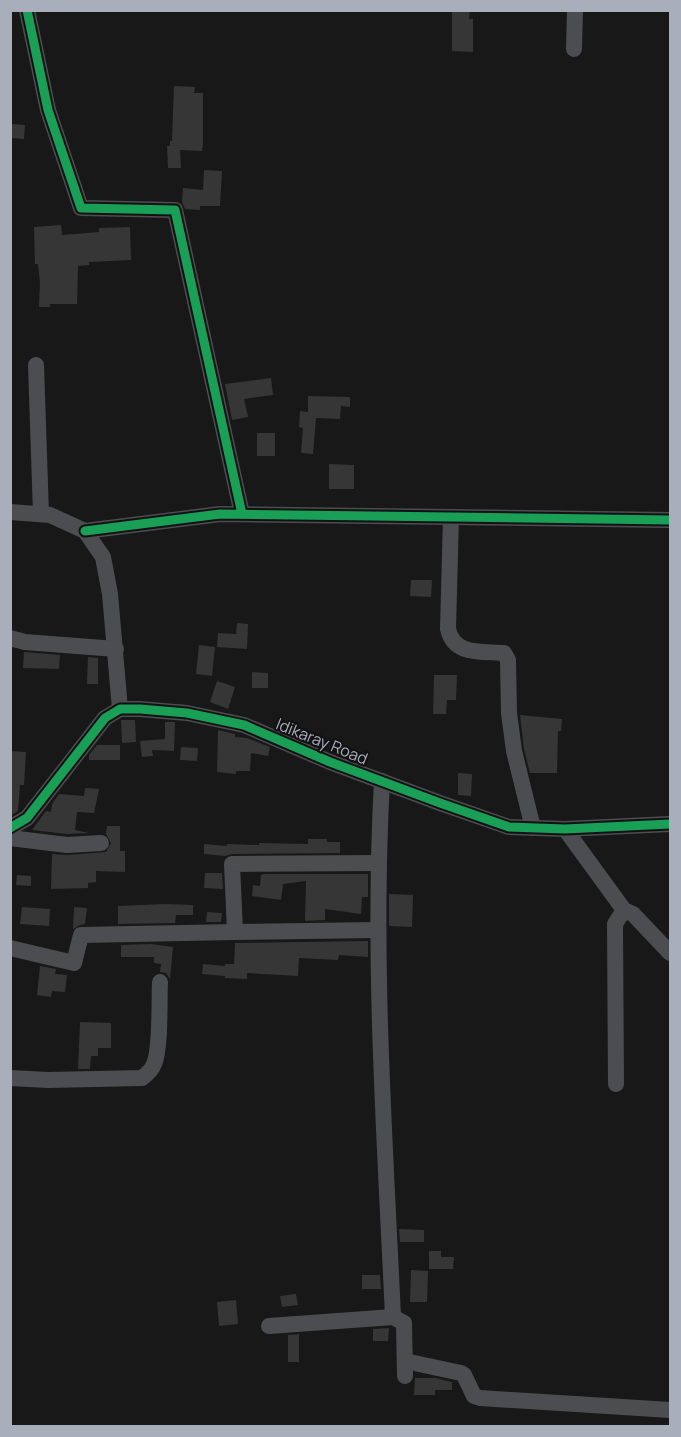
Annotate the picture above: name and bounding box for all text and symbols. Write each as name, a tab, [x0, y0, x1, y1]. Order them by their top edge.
street label: Idikaray Road	[273, 713, 371, 769]

